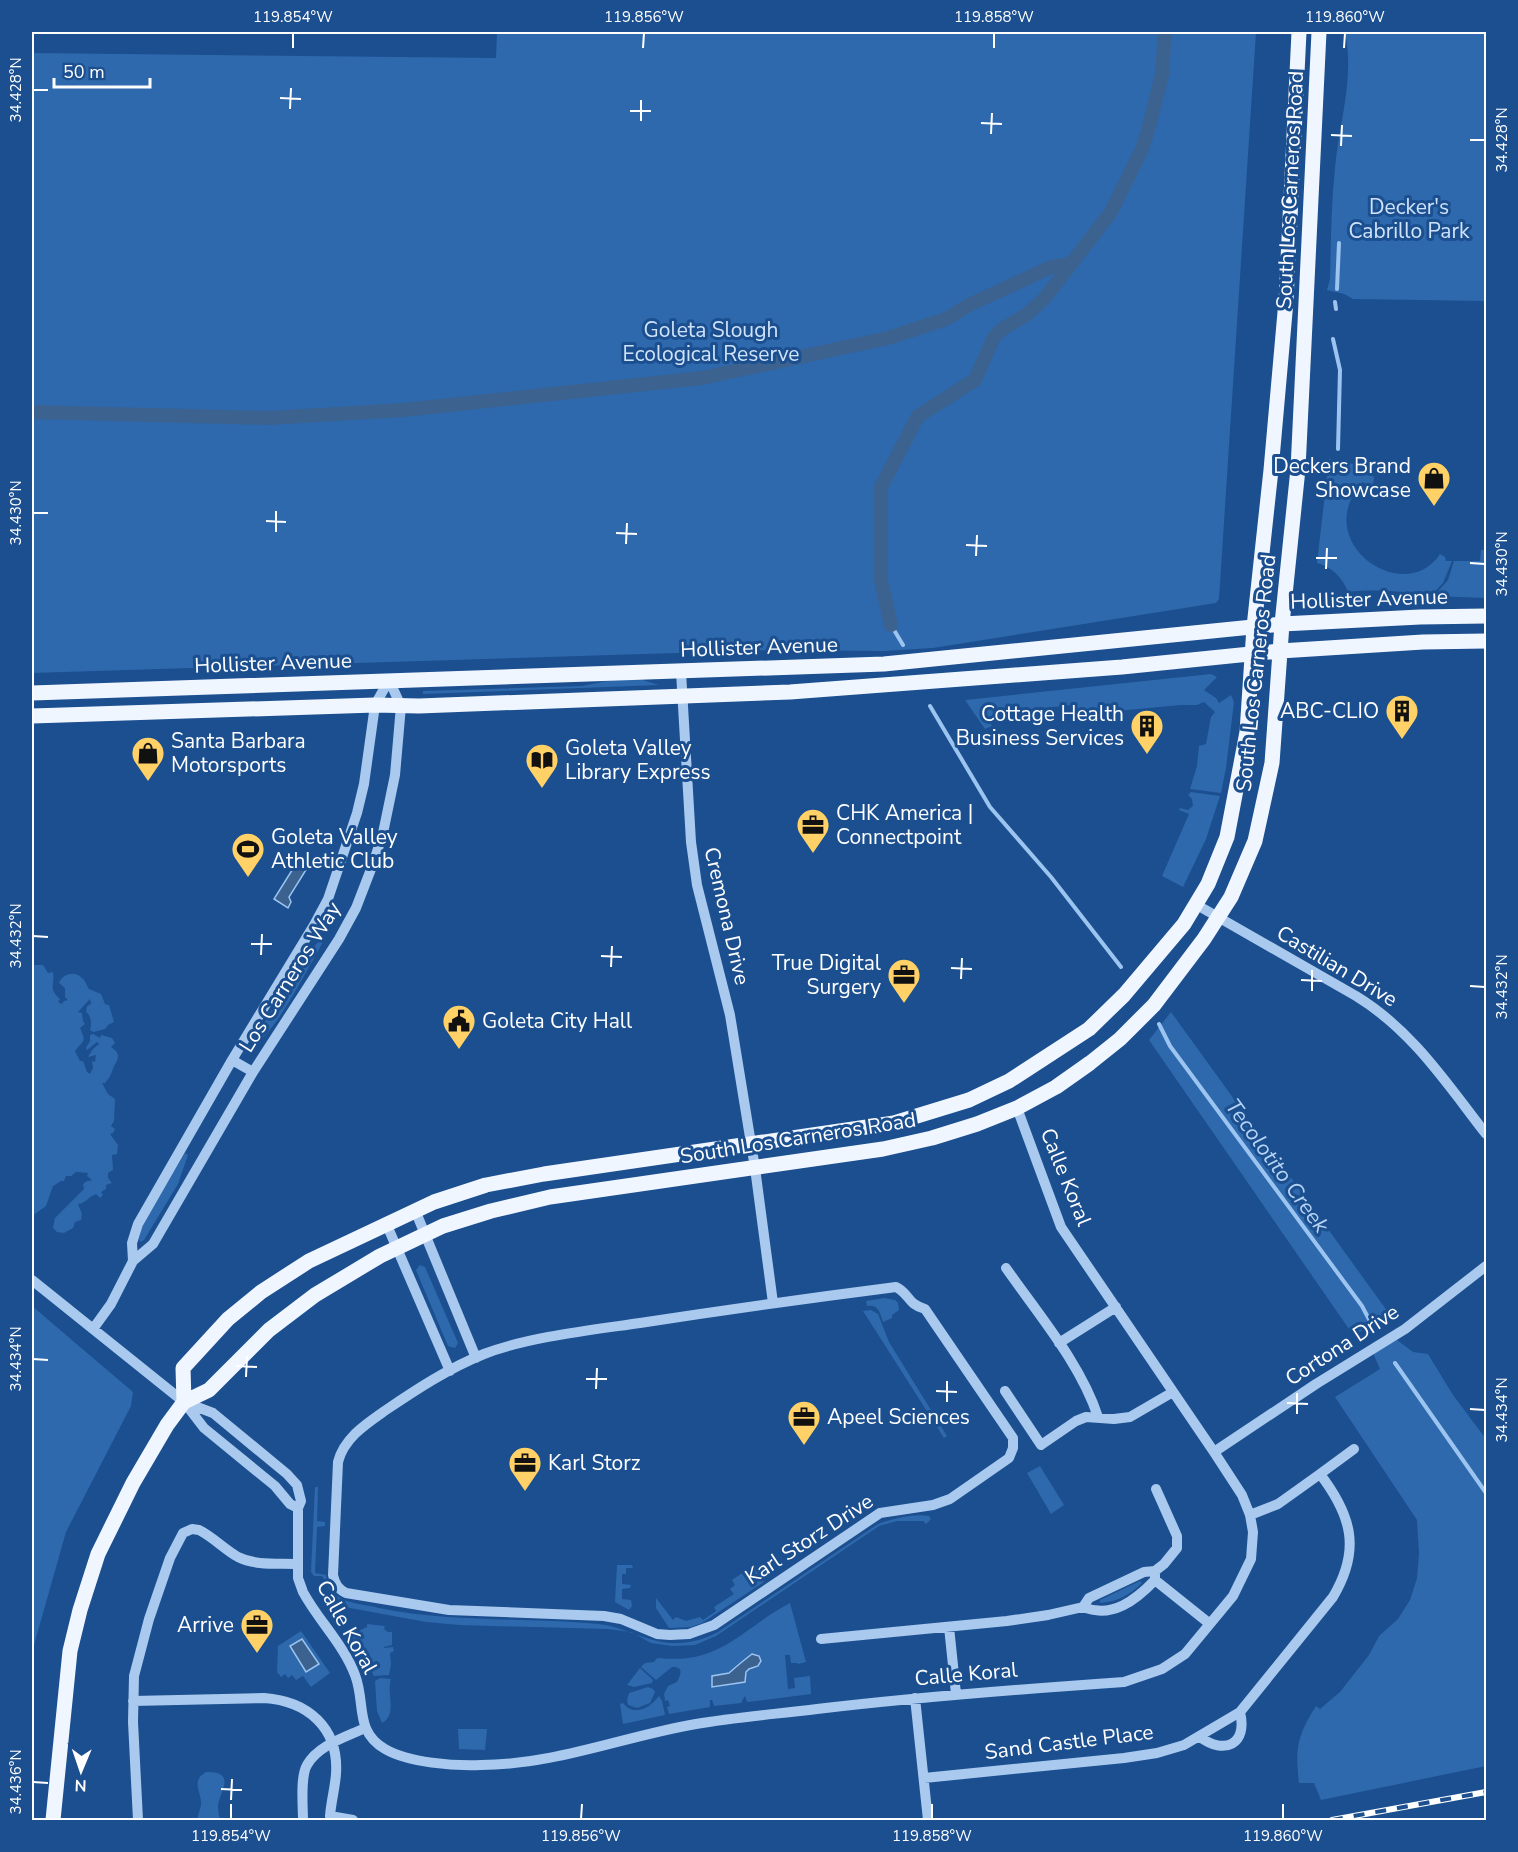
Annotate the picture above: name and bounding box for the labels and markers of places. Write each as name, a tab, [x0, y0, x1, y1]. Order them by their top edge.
place label: Deckers Brand Showcase	[1273, 452, 1411, 504]
shop icon: Deckers Brand Showcase	[1416, 460, 1452, 507]
building icon: ABC-CLIO	[1384, 693, 1420, 740]
place label: ABC-CLIO	[1280, 697, 1379, 725]
place label: Cottage Health Business Services	[956, 700, 1124, 752]
building icon: Cottage Health Business Services	[1129, 708, 1165, 755]
place label: Santa Barbara Motorsports	[171, 727, 306, 779]
place label: Goleta Valley Library Express	[565, 734, 711, 786]
shop icon: Santa Barbara Motorsports	[130, 735, 166, 782]
library icon: Goleta Valley Library Express	[524, 742, 560, 789]
place label: CHK America | Connectpoint	[836, 799, 973, 851]
office icon: CHK America | Connectpoint	[795, 807, 831, 854]
place label: Goleta Valley Athletic Club	[271, 823, 398, 875]
sports icon: Goleta Valley Athletic Club	[230, 831, 266, 878]
place label: True Digital Surgery	[772, 949, 882, 1001]
office icon: True Digital Surgery	[886, 957, 922, 1004]
public building icon: Goleta City Hall	[441, 1003, 477, 1050]
place label: Goleta City Hall	[482, 1007, 633, 1035]
office icon: Apeel Sciences	[786, 1399, 822, 1446]
place label: Apeel Sciences	[827, 1403, 970, 1431]
office icon: Karl Storz	[507, 1445, 543, 1492]
place label: Karl Storz	[548, 1449, 641, 1477]
office icon: Arrive	[239, 1607, 275, 1654]
place label: Arrive	[177, 1611, 234, 1639]

